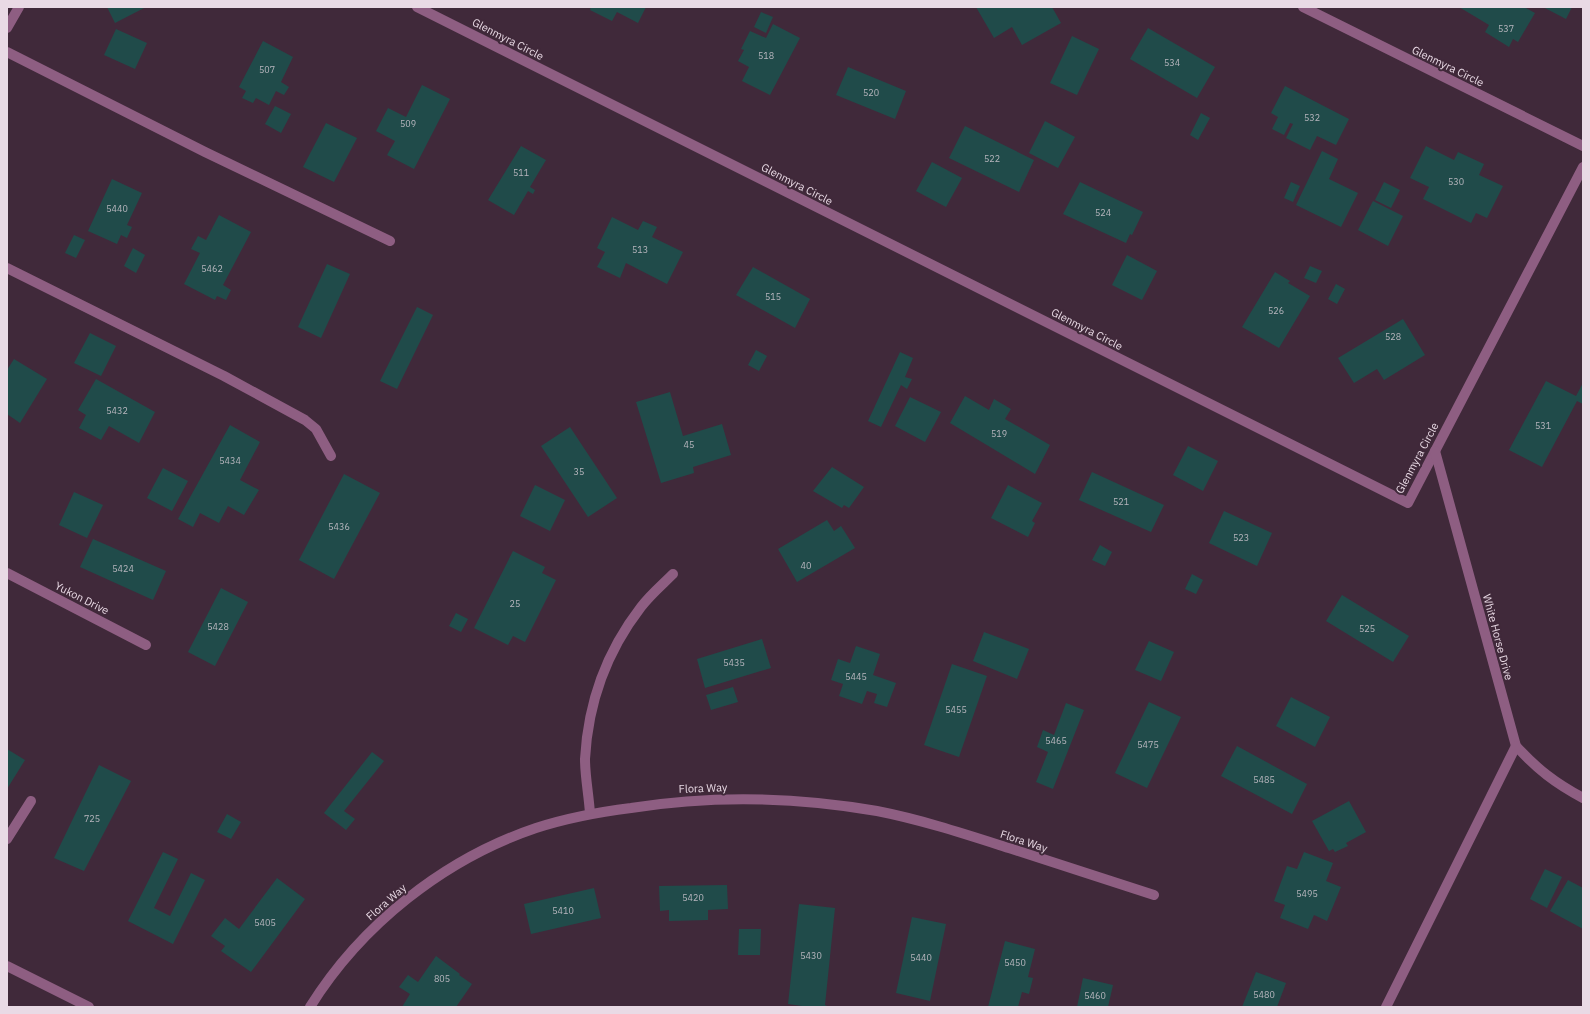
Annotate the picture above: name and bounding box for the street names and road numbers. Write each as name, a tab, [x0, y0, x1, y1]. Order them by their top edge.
street label: Glenmyra Circle	[470, 15, 546, 63]
street label: Glenmyra Circle	[1410, 42, 1486, 90]
street label: Glenmyra Circle	[759, 160, 835, 208]
street label: Glenmyra Circle	[1049, 305, 1125, 353]
street label: Glenmyra Circle	[1392, 420, 1442, 496]
street label: Yukon Drive	[53, 578, 111, 618]
street label: White Horse Drive	[1480, 592, 1516, 682]
street label: Flora Way	[678, 780, 728, 796]
street label: Flora Way	[999, 827, 1050, 855]
street label: Flora Way	[363, 880, 409, 923]

